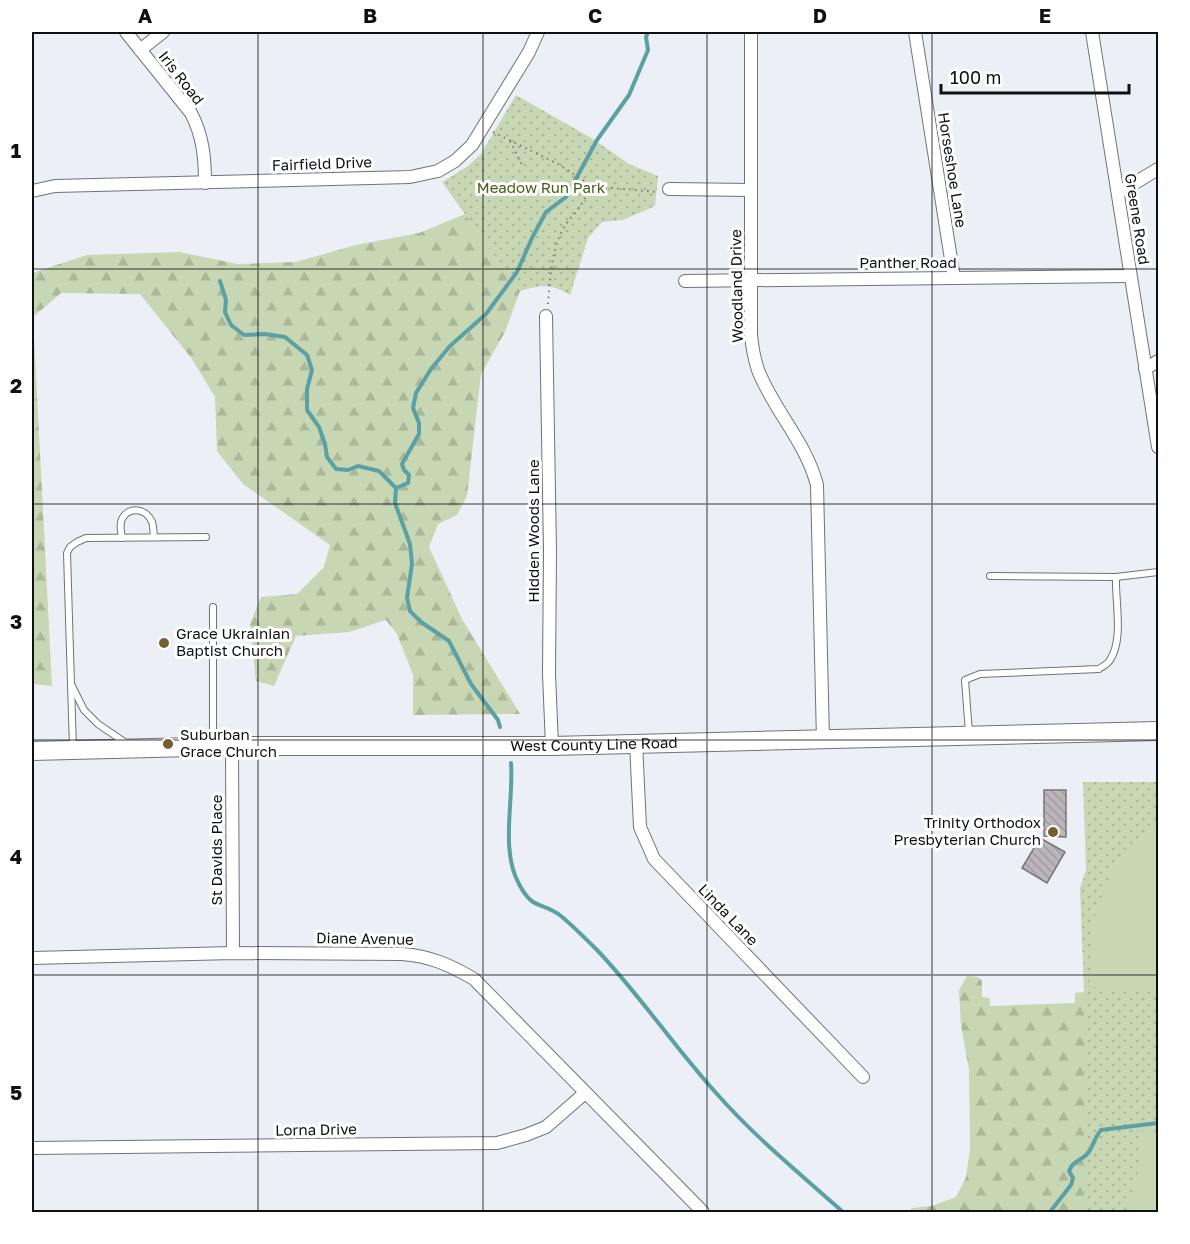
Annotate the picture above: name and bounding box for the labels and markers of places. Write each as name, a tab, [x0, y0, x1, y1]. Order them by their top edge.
place label: Grace Ukrainian Baptist Church	[176, 624, 290, 659]
marker: Grace Ukrainian Baptist Church	[157, 636, 171, 650]
place label: Suburban Grace Church	[180, 725, 277, 760]
marker: Suburban Grace Church	[161, 737, 175, 751]
place label: Trinity Orthodox Presbyterian Church	[893, 813, 1041, 848]
marker: Trinity Orthodox Presbyterian Church	[1046, 825, 1060, 839]

